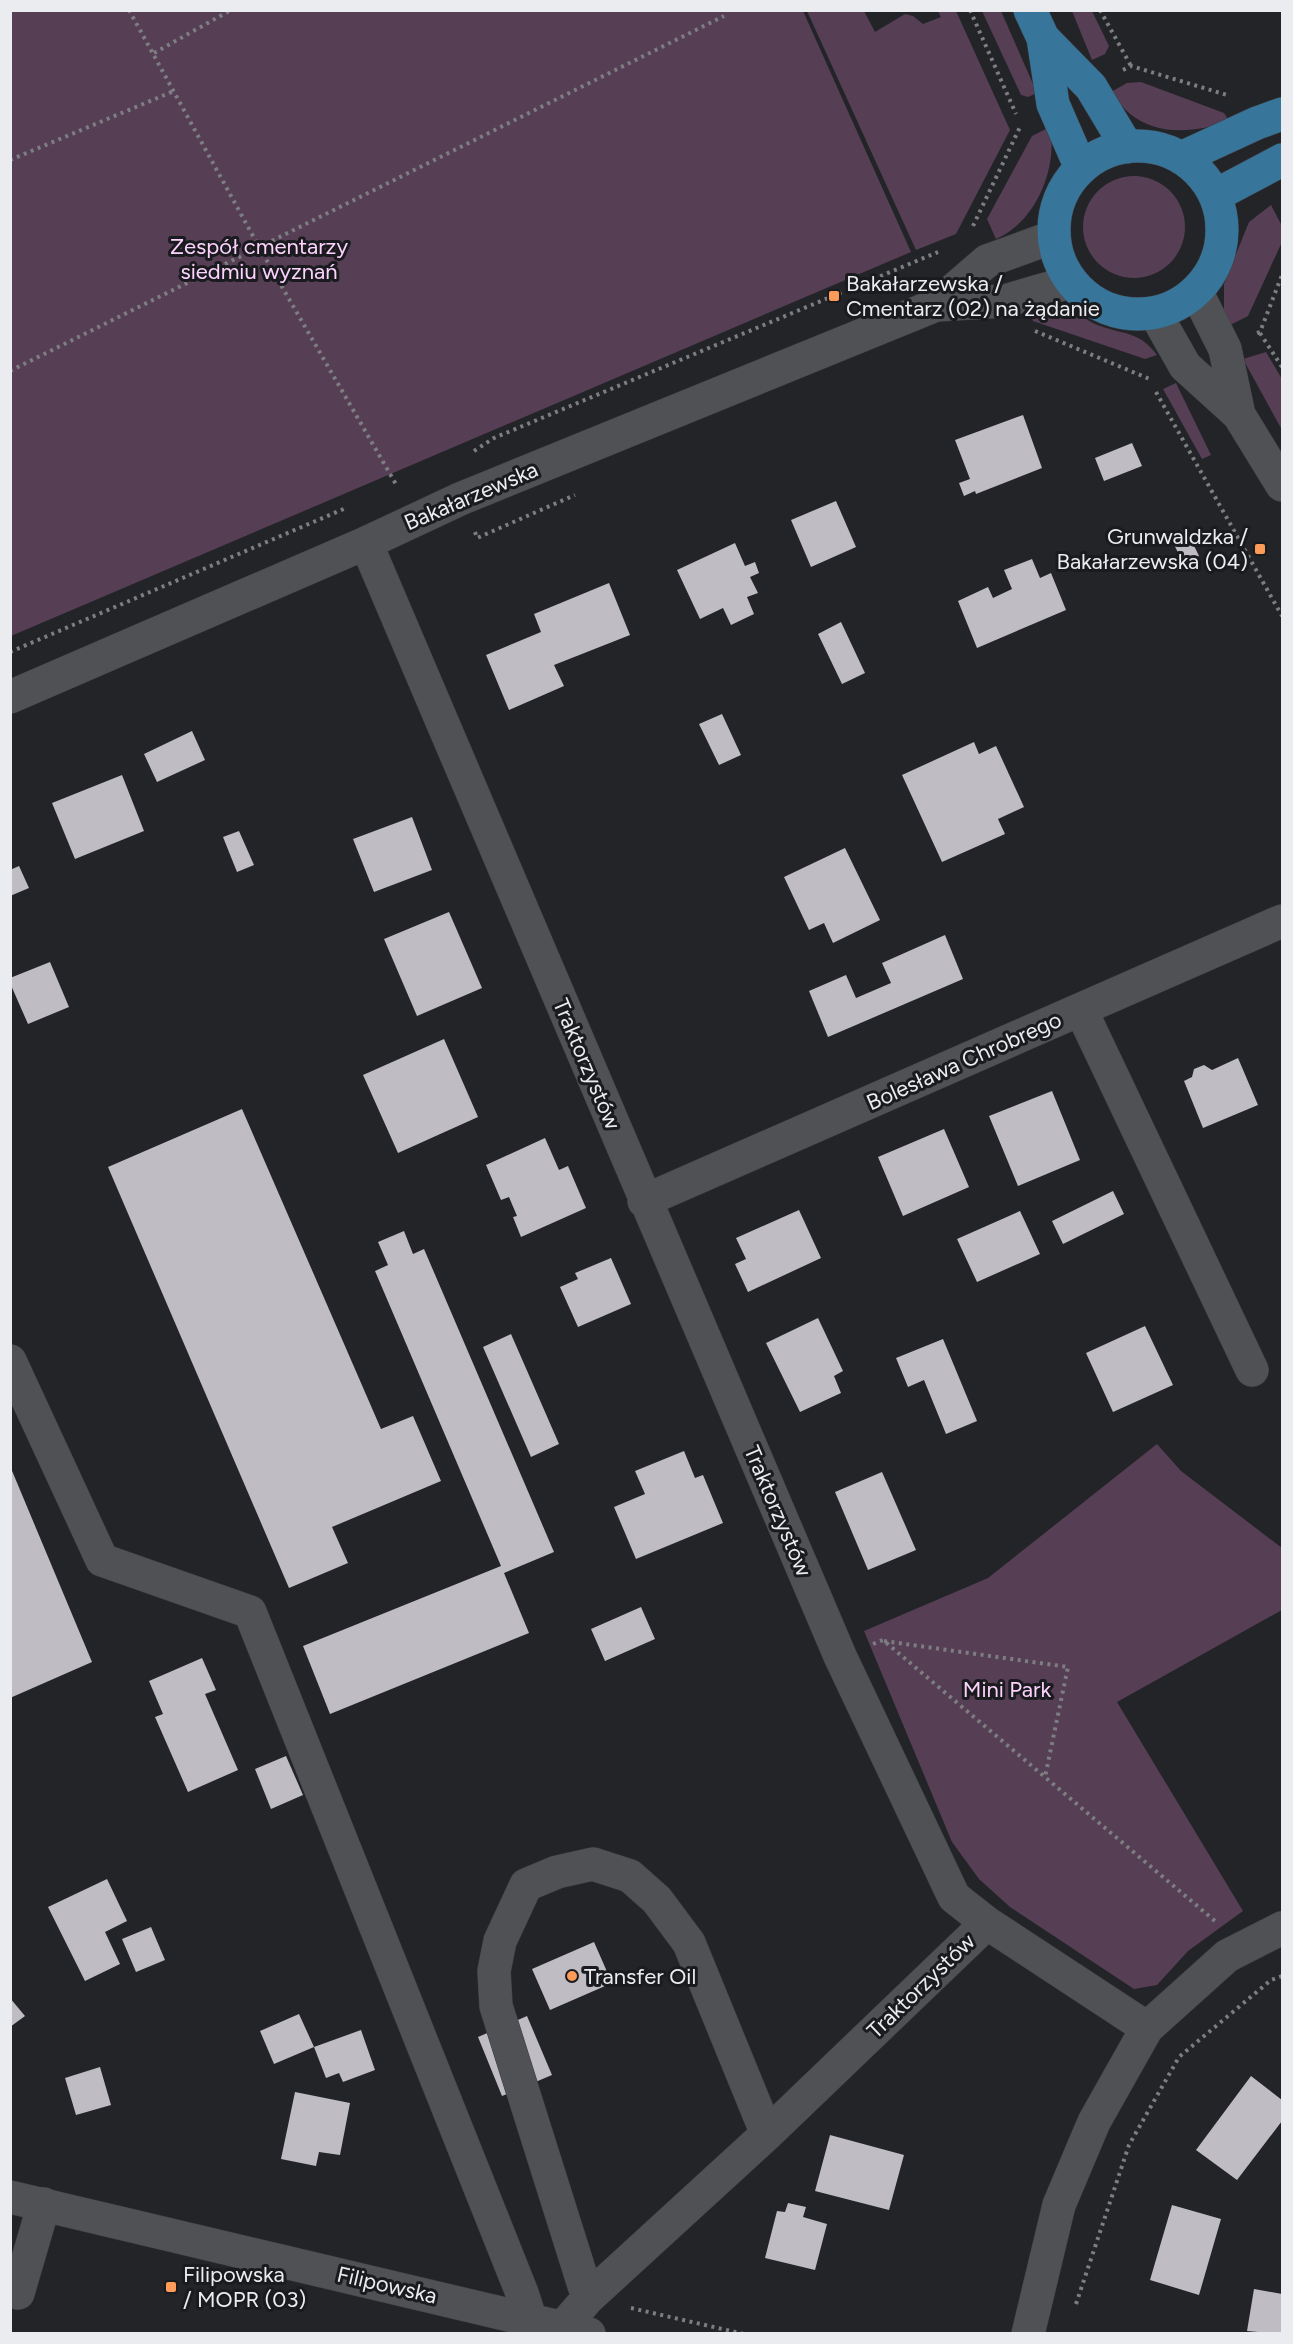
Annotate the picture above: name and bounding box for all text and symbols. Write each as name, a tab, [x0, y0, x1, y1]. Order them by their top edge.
park label: Zespół cmentarzy siedmiu wyznań	[170, 233, 348, 285]
place label: Bakałarzewska / Cmentarz (02) na żądanie	[846, 270, 1100, 322]
marker: Bakałarzewska / Cmentarz (02) na żądanie	[827, 289, 841, 303]
street label: Bakałarzewska	[400, 456, 542, 536]
place label: Grunwaldzka / Bakałarzewska (04)	[1056, 523, 1248, 575]
marker: Grunwaldzka / Bakałarzewska (04)	[1253, 542, 1267, 556]
street label: Traktorzystów	[547, 995, 627, 1134]
street label: Bolesława Chrobrego	[862, 1006, 1066, 1116]
street label: Traktorzystów	[738, 1442, 818, 1581]
park label: Mini Park	[963, 1676, 1052, 1703]
street label: Traktorzystów	[861, 1927, 981, 2044]
place label: Transfer Oil	[584, 1963, 696, 1990]
marker: Transfer Oil	[565, 1969, 579, 1983]
street label: Filipowska	[334, 2260, 440, 2310]
place label: Filipowska / MOPR (03)	[183, 2261, 306, 2313]
marker: Filipowska / MOPR (03)	[164, 2280, 178, 2294]

